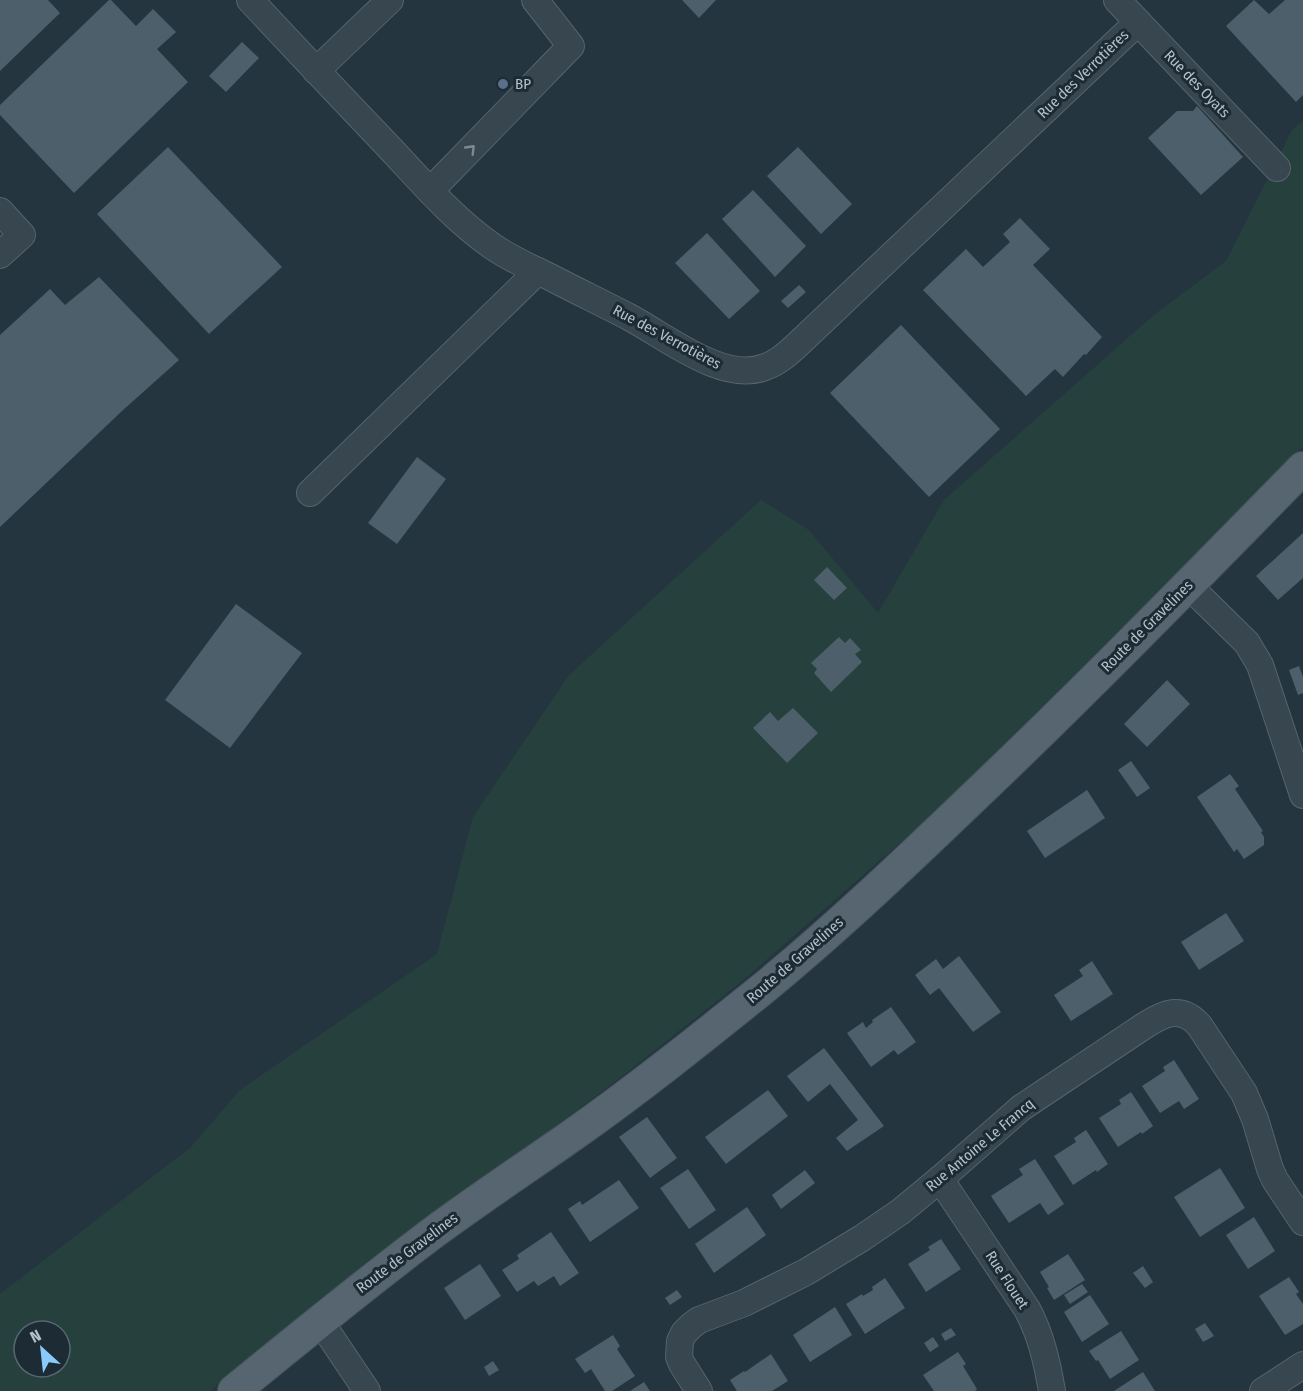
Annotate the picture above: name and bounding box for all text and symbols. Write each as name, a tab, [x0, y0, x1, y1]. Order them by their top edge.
street label: Rue des Verrotières	[1034, 26, 1132, 122]
street label: Rue des Oyats	[1160, 46, 1234, 122]
place label: BP	[515, 75, 531, 93]
marker: BP	[496, 77, 510, 91]
one-way arrow	[464, 145, 475, 155]
street label: Rue des Verrotières	[610, 301, 724, 373]
street label: Route de Gravelines	[1097, 576, 1197, 676]
street label: Route de Gravelines	[743, 913, 847, 1007]
street label: Rue Antoine Le Francq	[922, 1095, 1038, 1195]
street label: Route de Gravelines	[353, 1209, 461, 1297]
street label: Rue Flouet	[982, 1248, 1032, 1312]
north arrow	[12, 1319, 72, 1379]
text: N	[27, 1325, 44, 1347]

